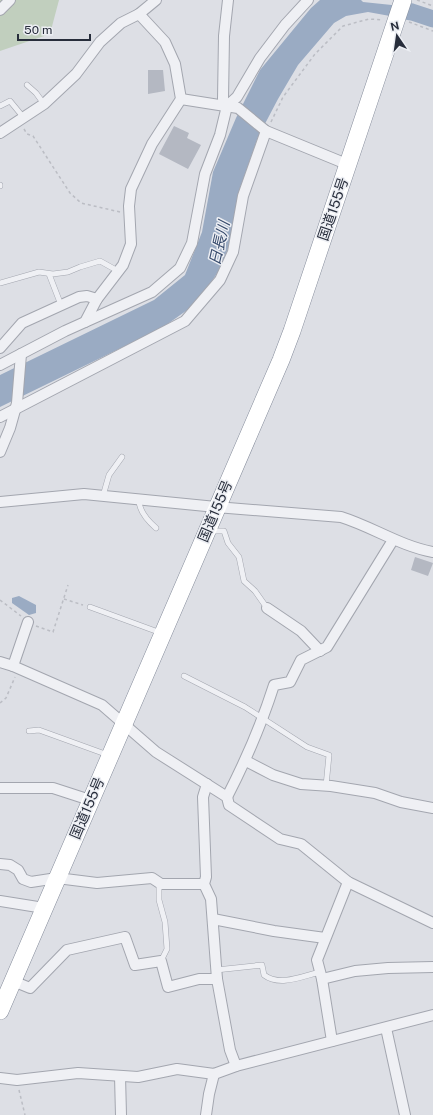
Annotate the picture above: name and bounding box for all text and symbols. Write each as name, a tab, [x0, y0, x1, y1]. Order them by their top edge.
scale bar	[18, 16, 90, 42]
north arrow	[377, 16, 417, 56]
text: N	[389, 19, 400, 33]
text: 50 m	[24, 23, 52, 37]
street label: 国道155号	[315, 175, 351, 243]
water label: 日長川	[206, 217, 233, 267]
street label: 国道155号	[195, 478, 235, 544]
street label: 国道155号	[67, 775, 107, 841]

